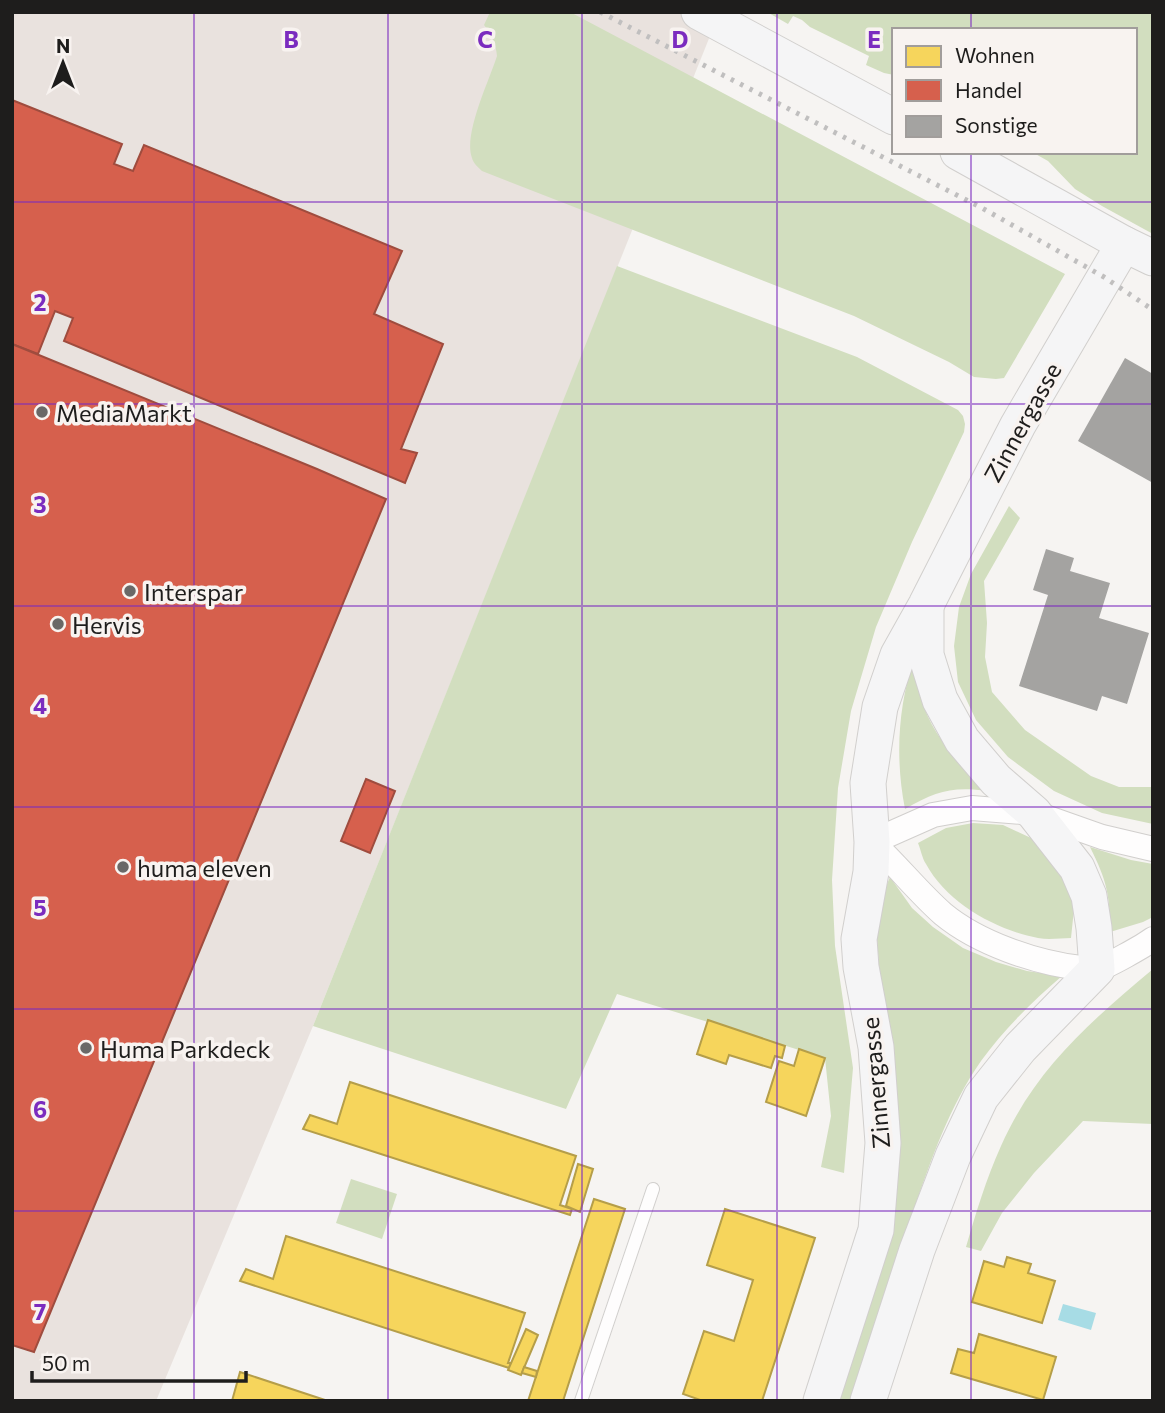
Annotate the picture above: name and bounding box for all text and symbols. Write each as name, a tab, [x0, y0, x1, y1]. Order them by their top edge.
text: B	[283, 25, 299, 53]
text: C	[477, 25, 493, 53]
text: D	[672, 25, 689, 53]
text: E	[867, 25, 881, 53]
north arrow	[28, 28, 98, 98]
legend	[892, 28, 1137, 154]
text: N	[56, 34, 70, 57]
text: Wohnen	[955, 42, 1035, 67]
text: Handel	[955, 77, 1022, 102]
text: Sonstige	[955, 112, 1038, 137]
text: 2	[33, 288, 47, 316]
street label: Zinnergasse	[977, 357, 1067, 487]
place label: MediaMarkt	[56, 398, 192, 427]
marker: MediaMarkt	[34, 404, 50, 420]
text: 3	[33, 490, 47, 518]
place label: Interspar	[144, 577, 244, 606]
marker: Interspar	[122, 583, 138, 599]
place label: Hervis	[72, 610, 142, 639]
marker: Hervis	[50, 616, 66, 632]
text: 4	[33, 691, 47, 719]
place label: huma eleven	[137, 853, 272, 882]
marker: huma eleven	[115, 859, 131, 875]
text: 5	[33, 893, 47, 921]
street label: Zinnergasse	[855, 1016, 895, 1150]
place label: Huma Parkdeck	[100, 1034, 271, 1063]
marker: Huma Parkdeck	[78, 1040, 94, 1056]
text: 6	[33, 1095, 47, 1123]
text: 7	[34, 1297, 46, 1325]
scale bar	[32, 1340, 245, 1384]
text: 50 m	[42, 1350, 90, 1375]

